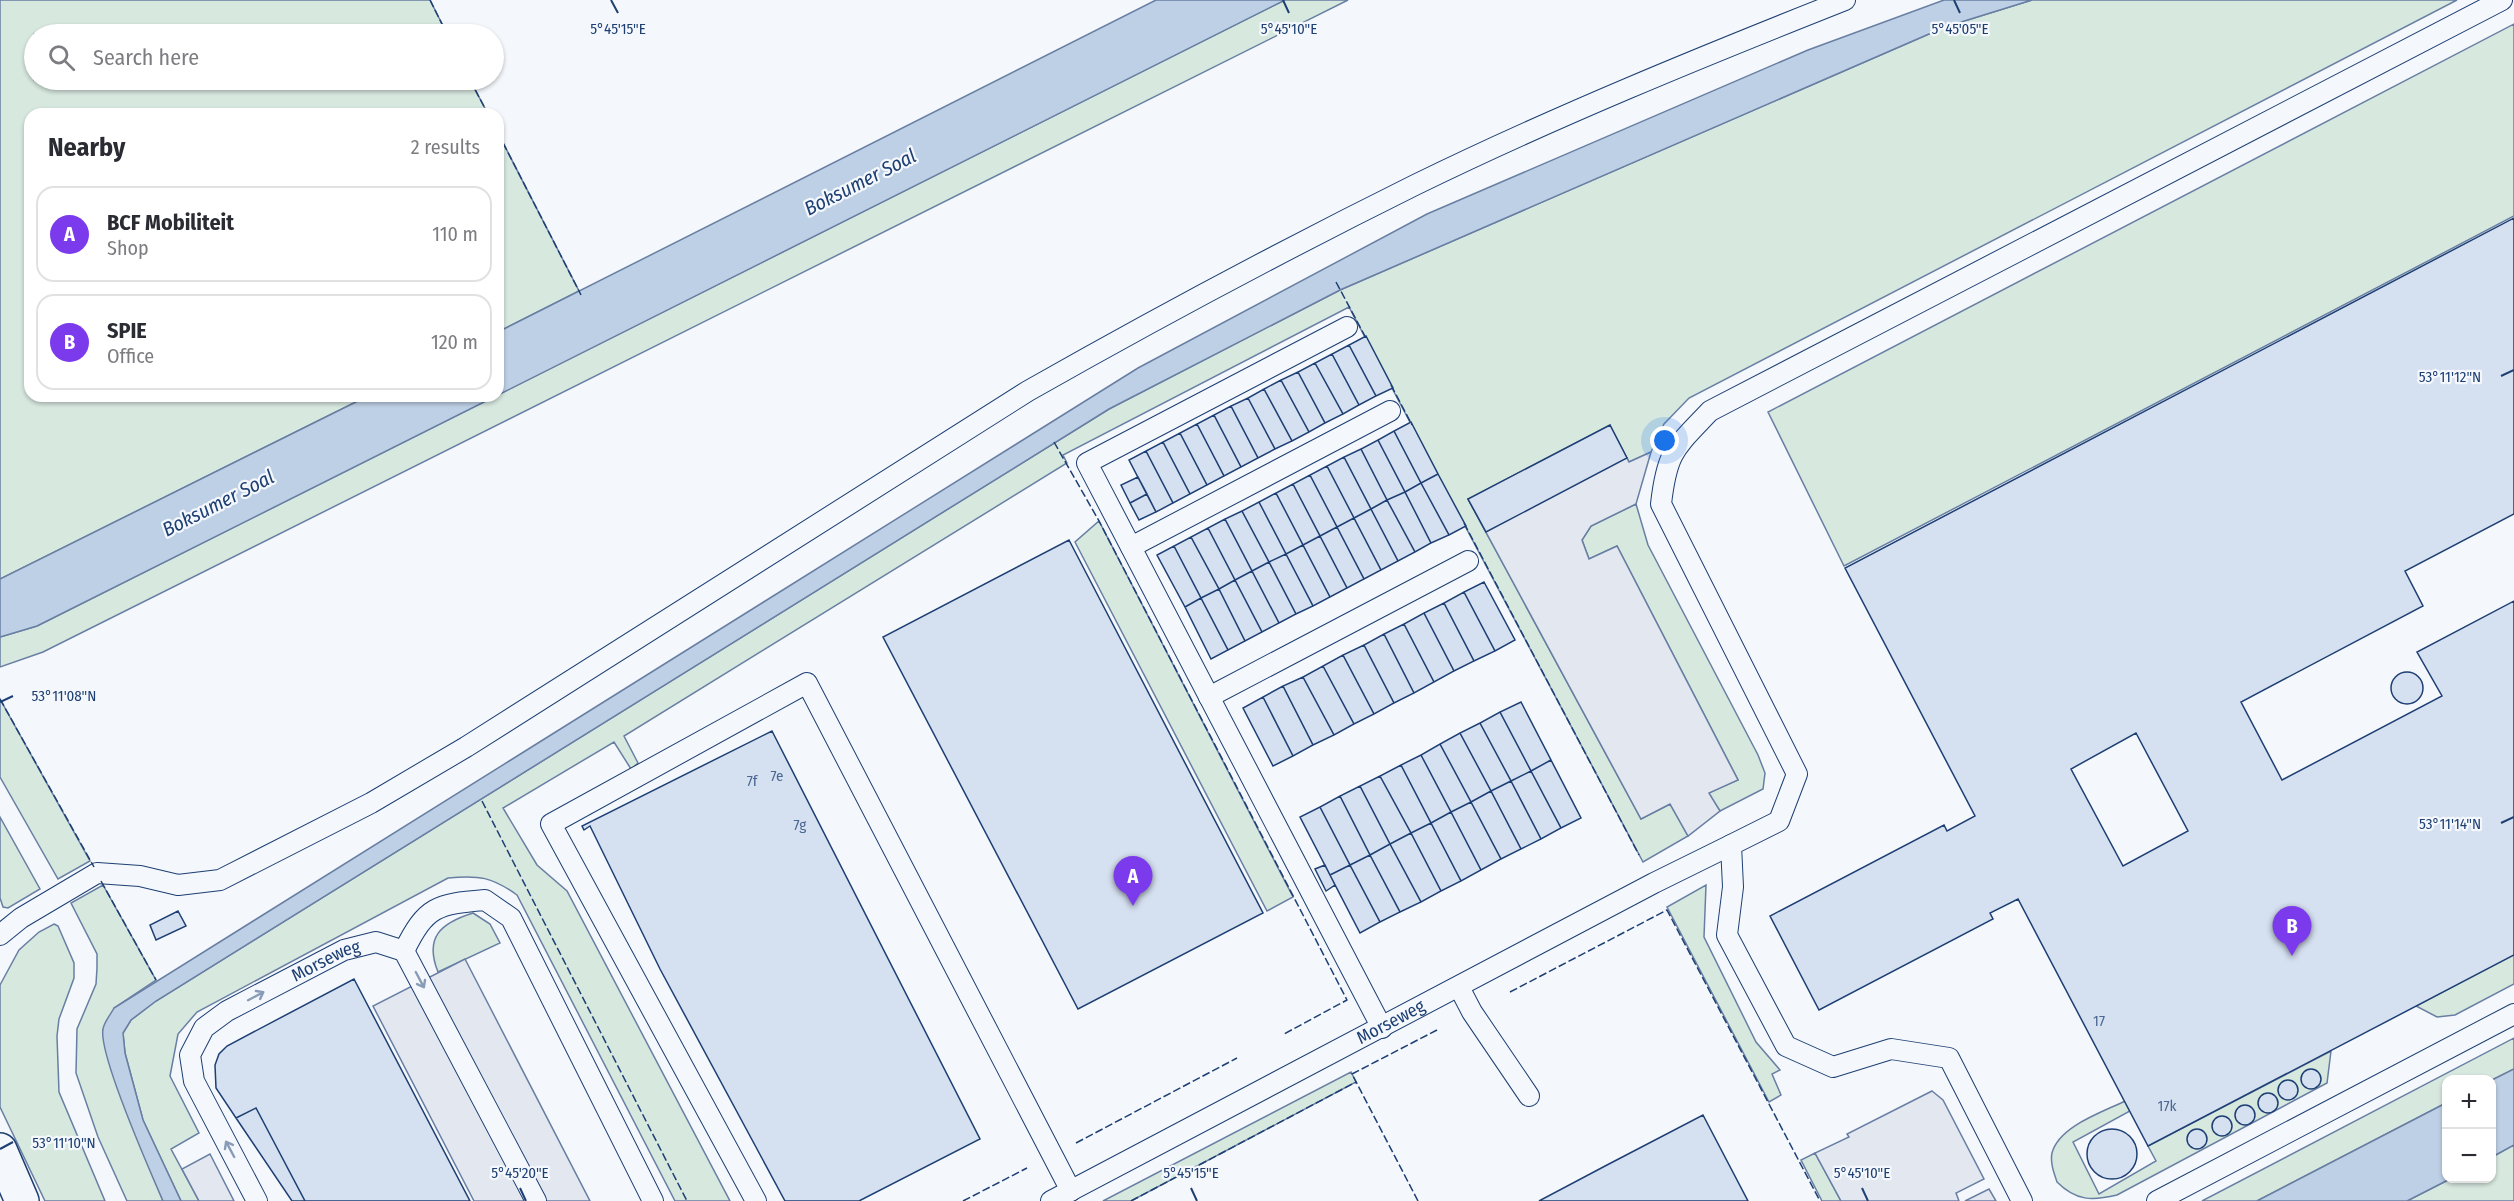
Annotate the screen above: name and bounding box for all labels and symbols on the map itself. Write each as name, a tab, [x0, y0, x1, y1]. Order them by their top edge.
text: 5°45'15"E	[590, 20, 646, 38]
text: 5°45'10"E	[1261, 20, 1317, 38]
text: 5°45'05"E	[1931, 20, 1989, 38]
water label: Boksumer Soal	[800, 144, 920, 220]
text: 53°11'12"N	[2419, 368, 2481, 386]
your location	[1650, 426, 1679, 455]
water label: Boksumer Soal	[158, 465, 278, 541]
text: 53°11'08"N	[32, 687, 96, 705]
house number: 7e	[770, 767, 784, 785]
house number: 7f	[747, 772, 759, 790]
text: 53°11'14"N	[2419, 815, 2481, 833]
house number: 7g	[794, 816, 806, 834]
pin: A	[1114, 856, 1152, 906]
pin: B	[2272, 906, 2312, 956]
street label: Morseweg	[288, 935, 363, 986]
one-way arrow	[415, 971, 426, 989]
one-way arrow	[247, 989, 265, 1001]
street label: Morseweg	[1353, 995, 1429, 1049]
house number: 17	[2093, 1012, 2105, 1030]
house number: 17k	[2158, 1097, 2176, 1115]
text: 53°11'10"N	[32, 1134, 96, 1152]
one-way arrow	[223, 1140, 235, 1158]
text: 5°45'20"E	[491, 1164, 549, 1182]
text: 5°45'15"E	[1163, 1164, 1219, 1182]
text: 5°45'10"E	[1834, 1164, 1890, 1182]

